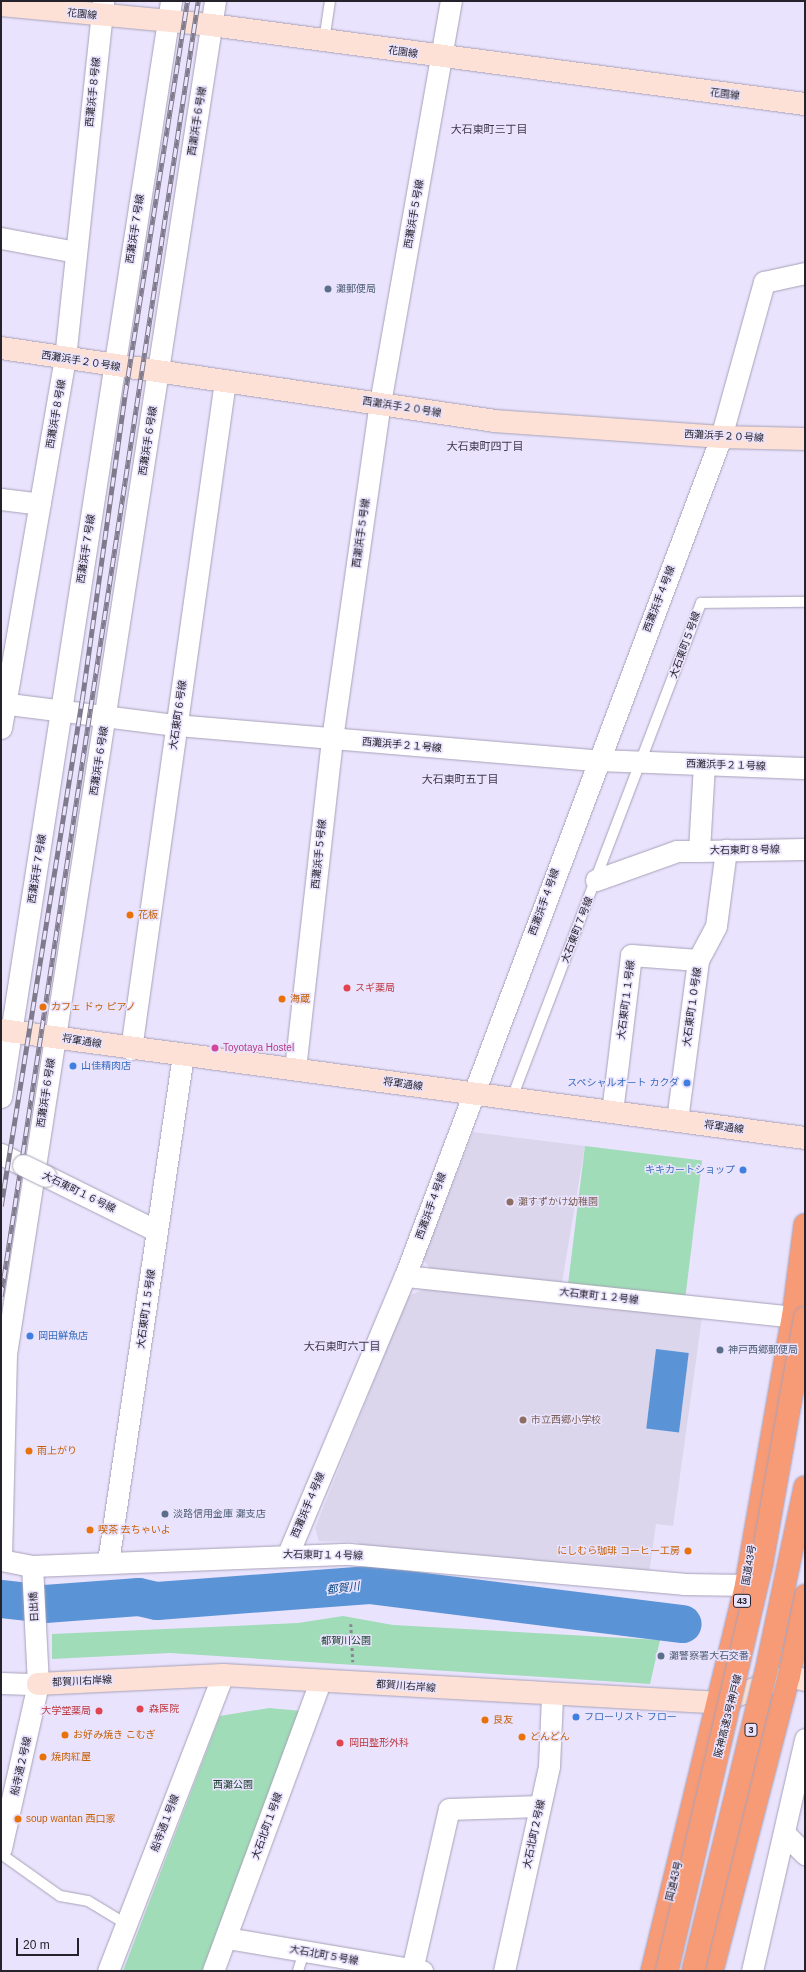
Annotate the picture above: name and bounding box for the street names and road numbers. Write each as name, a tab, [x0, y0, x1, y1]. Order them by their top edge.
street label: 花園線	[66, 6, 98, 22]
street label: 花園線	[387, 44, 419, 60]
street label: 西灘浜手８号線	[83, 57, 103, 127]
street label: 西灘浜手６号線	[186, 85, 208, 157]
street label: 花園線	[709, 86, 741, 102]
street label: 西灘浜手５号線	[402, 178, 426, 250]
street label: 西灘浜手７号線	[124, 193, 146, 265]
street label: 西灘浜手２０号線	[41, 349, 121, 373]
street label: 西灘浜手８号線	[44, 378, 68, 450]
street label: 西灘浜手２０号線	[362, 395, 442, 419]
street label: 西灘浜手６号線	[137, 405, 159, 477]
street label: 西灘浜手２０号線	[684, 428, 764, 444]
street label: 西灘浜手５号線	[350, 498, 372, 568]
street label: 西灘浜手７号線	[75, 513, 97, 585]
street label: 西灘浜手４号線	[641, 564, 677, 634]
street label: 大石東町５号線	[667, 610, 703, 680]
street label: 大石東町６号線	[167, 680, 189, 750]
street label: 西灘浜手６号線	[88, 725, 110, 797]
street label: 西灘浜手２１号線	[362, 736, 442, 754]
street label: 西灘浜手２１号線	[686, 758, 766, 772]
street label: 西灘浜手５号線	[309, 819, 329, 889]
street label: 西灘浜手７号線	[26, 833, 48, 905]
street label: 大石東町８号線	[710, 843, 780, 857]
street label: 西灘浜手４号線	[526, 867, 562, 937]
street label: 大石東町７号線	[559, 895, 595, 965]
street label: 大石東町１１号線	[615, 960, 637, 1040]
street label: 大石東町１０号線	[680, 967, 704, 1047]
street label: 将軍通線	[61, 1032, 103, 1050]
street label: 西灘浜手６号線	[35, 1057, 57, 1129]
street label: 将軍通線	[382, 1075, 424, 1093]
street label: 将軍通線	[703, 1118, 745, 1136]
street label: 大石東町１６号線	[40, 1169, 118, 1215]
street label: 西灘浜手４号線	[413, 1171, 449, 1241]
street label: 大石東町１５号線	[134, 1269, 158, 1349]
street label: 大石東町１２号線	[559, 1286, 639, 1306]
street label: 西灘浜手４号線	[289, 1470, 327, 1540]
street label: 国道43号	[740, 1544, 758, 1586]
street label: 大石東町１４号線	[283, 1548, 363, 1562]
street label: 日出橋	[27, 1592, 41, 1622]
road number: 43	[732, 1594, 752, 1608]
street label: 都賀川右岸線	[52, 1673, 112, 1689]
street label: 阪神高速3号神戸線	[712, 1673, 744, 1759]
street label: 都賀川右岸線	[376, 1678, 436, 1694]
road number: 3	[744, 1723, 758, 1737]
street label: 船寺通２号線	[8, 1735, 34, 1797]
street label: 大石北町１号線	[249, 1791, 285, 1861]
street label: 船寺通１号線	[149, 1793, 181, 1853]
street label: 大石北町２号線	[521, 1799, 547, 1869]
street label: 国道43号	[663, 1860, 685, 1902]
street label: 大石北町５号線	[288, 1943, 360, 1967]

